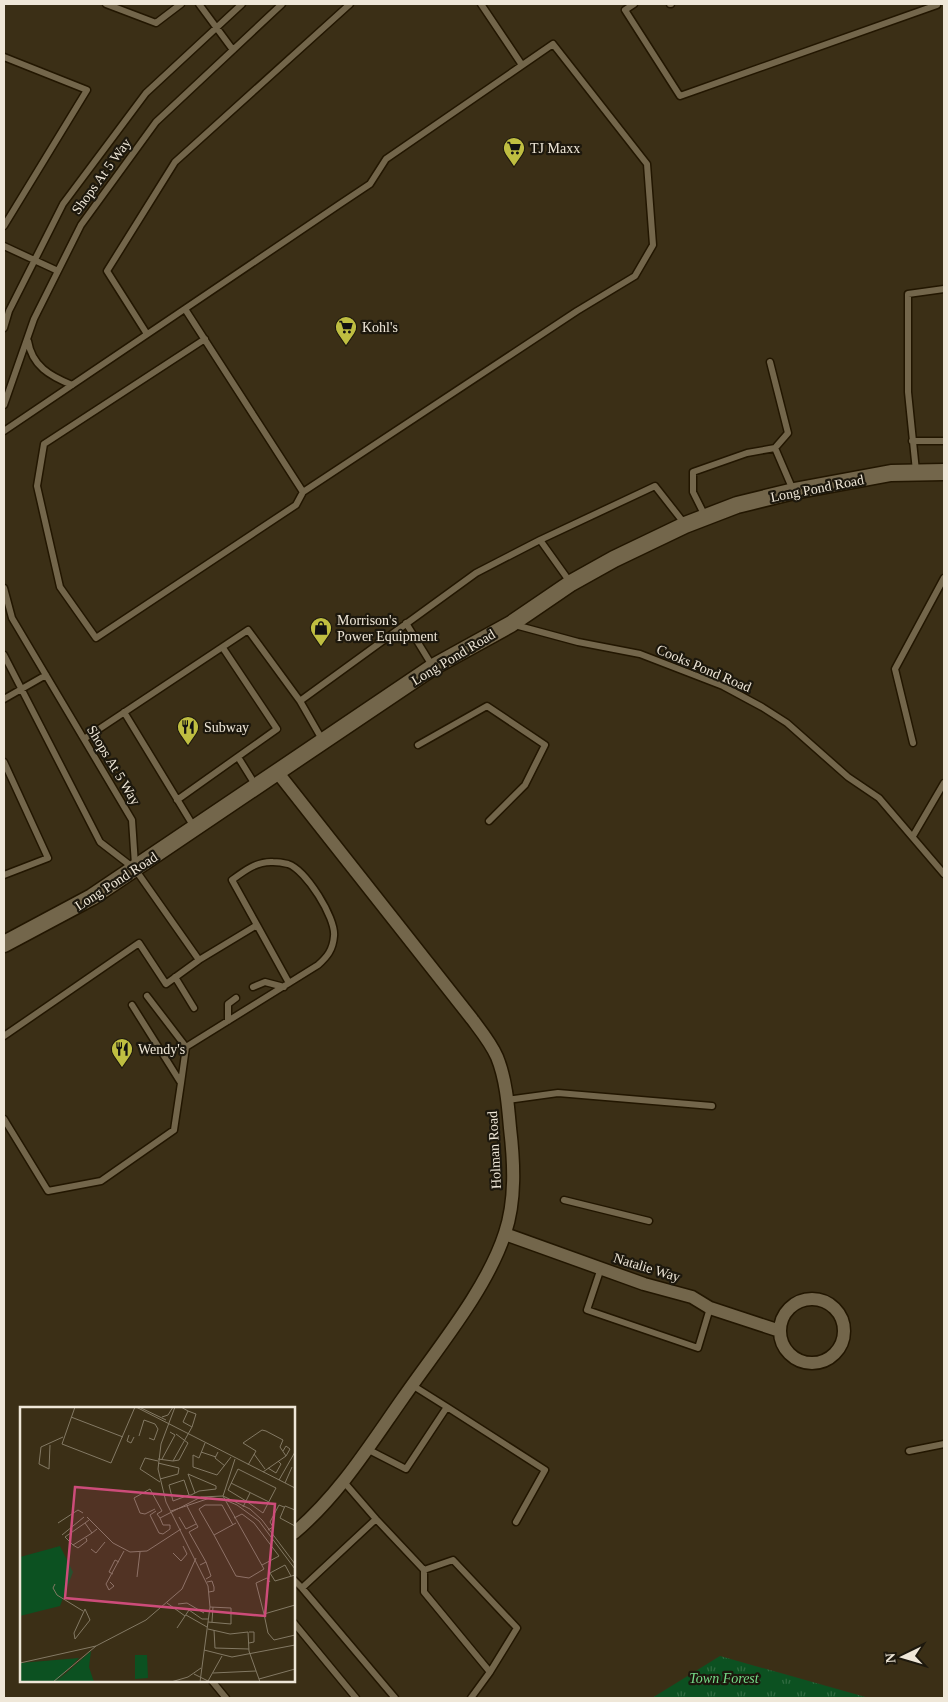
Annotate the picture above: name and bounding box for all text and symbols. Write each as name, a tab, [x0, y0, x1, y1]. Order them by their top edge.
street label: Shops At 5 Way	[69, 135, 134, 217]
supermarket icon: TJ Maxx	[502, 136, 526, 167]
place label: TJ Maxx	[530, 141, 580, 156]
supermarket icon: Kohl's	[334, 315, 358, 346]
place label: Kohl's	[362, 320, 398, 335]
street label: Long Pond Road	[769, 472, 865, 505]
place label: Morrison's Power Equipment	[337, 613, 438, 644]
shop icon: Morrison's Power Equipment	[309, 616, 333, 647]
street label: Long Pond Road	[409, 627, 498, 688]
street label: Cooks Pond Road	[654, 642, 753, 695]
restaurant icon: Subway	[176, 715, 200, 746]
place label: Subway	[204, 720, 249, 735]
street label: Shops At 5 Way	[84, 723, 143, 808]
street label: Long Pond Road	[72, 849, 160, 914]
restaurant icon: Wendy's	[110, 1037, 134, 1068]
place label: Wendy's	[138, 1042, 185, 1057]
street label: Holman Road	[485, 1111, 504, 1189]
street label: Natalie Way	[612, 1250, 682, 1285]
inset map	[20, 1407, 295, 1682]
north arrow	[878, 1632, 928, 1682]
text: N	[883, 1652, 898, 1664]
park label: Town Forest	[689, 1671, 760, 1686]

